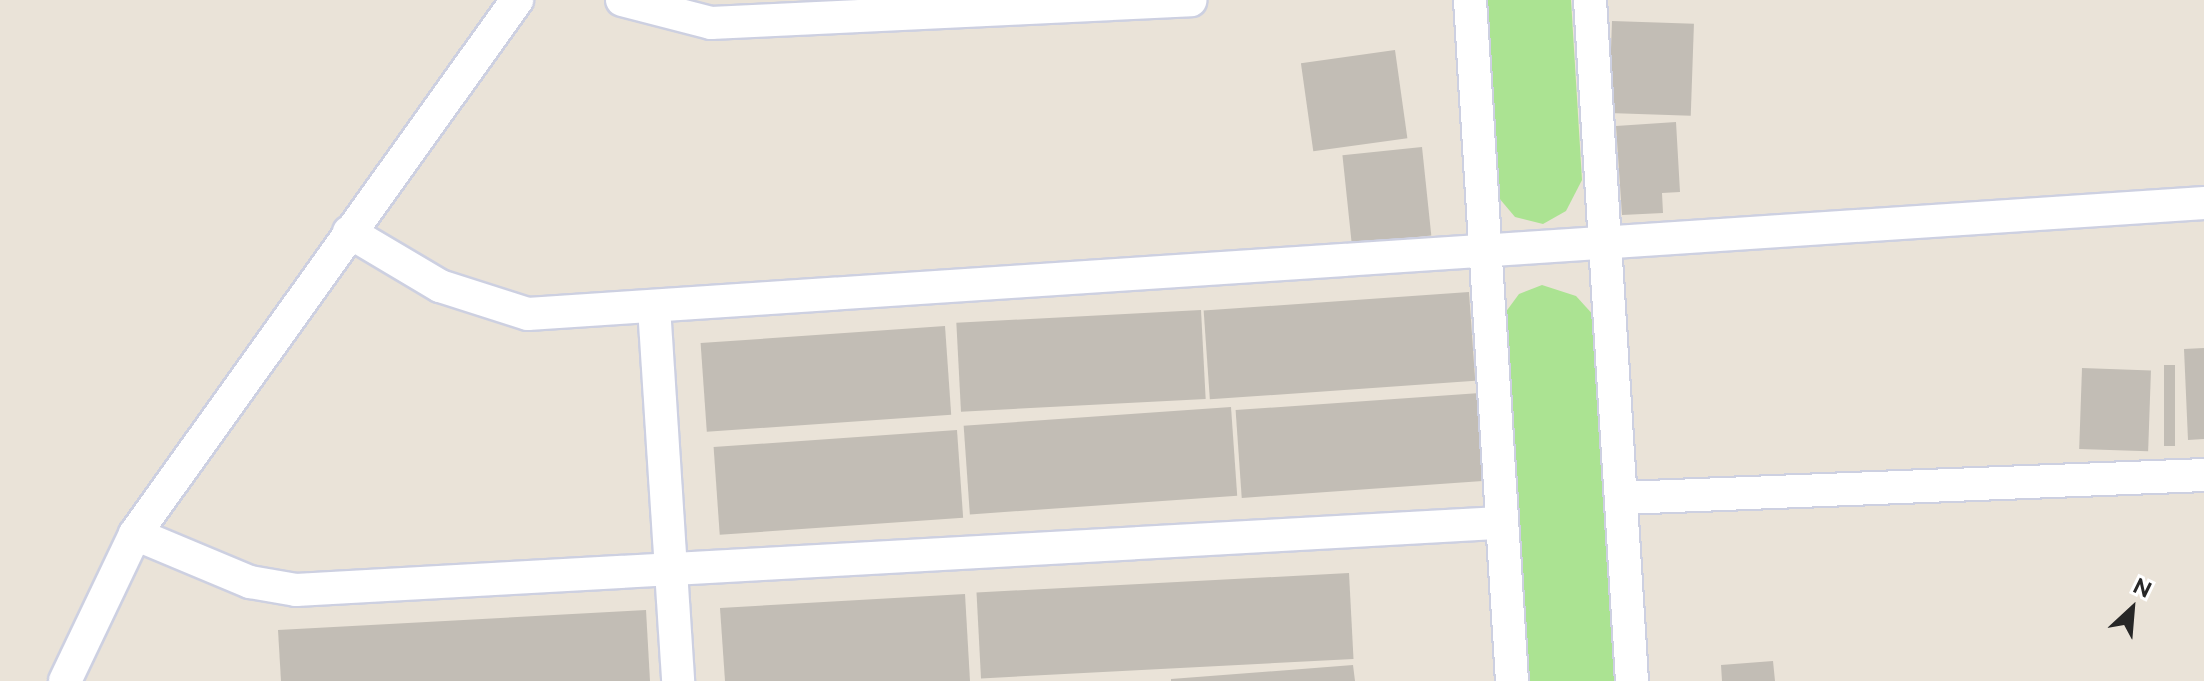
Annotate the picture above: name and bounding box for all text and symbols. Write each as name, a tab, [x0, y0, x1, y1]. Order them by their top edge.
north arrow	[2092, 569, 2172, 649]
text: N	[2129, 572, 2156, 603]

